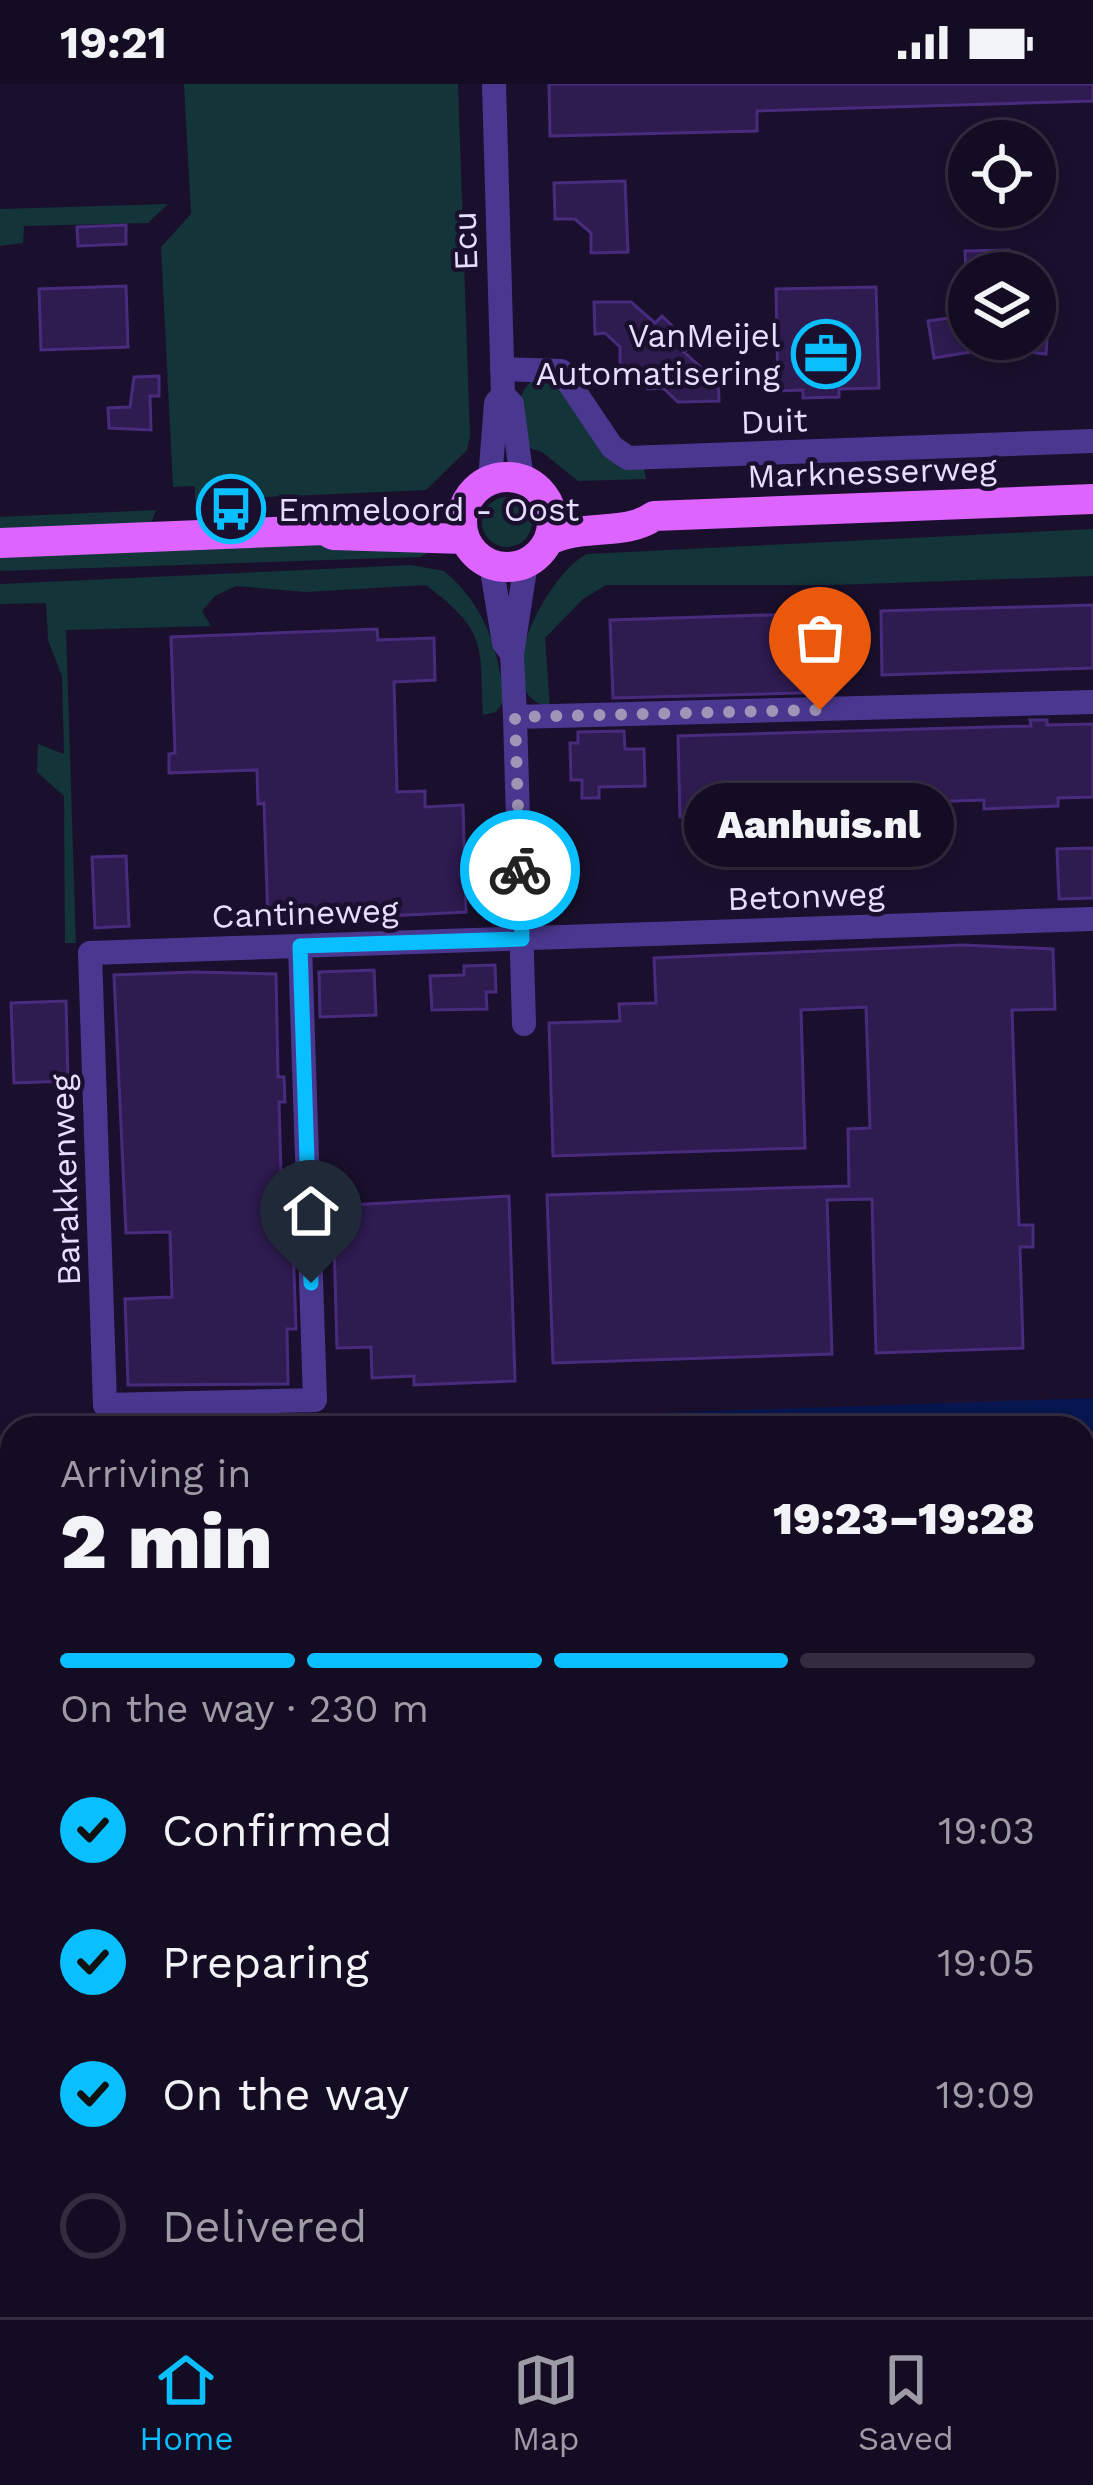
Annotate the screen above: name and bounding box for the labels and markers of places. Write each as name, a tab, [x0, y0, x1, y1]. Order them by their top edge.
place label: VanMeijel Automatisering	[536, 316, 780, 393]
office icon: VanMeijel Automatisering	[791, 319, 861, 389]
bus stop icon: Emmeloord - Oost	[196, 474, 266, 544]
place label: Emmeloord - Oost	[278, 490, 580, 529]
pin	[769, 587, 871, 710]
callout: Aanhuis.nl	[685, 782, 955, 866]
pin	[260, 1160, 362, 1283]

